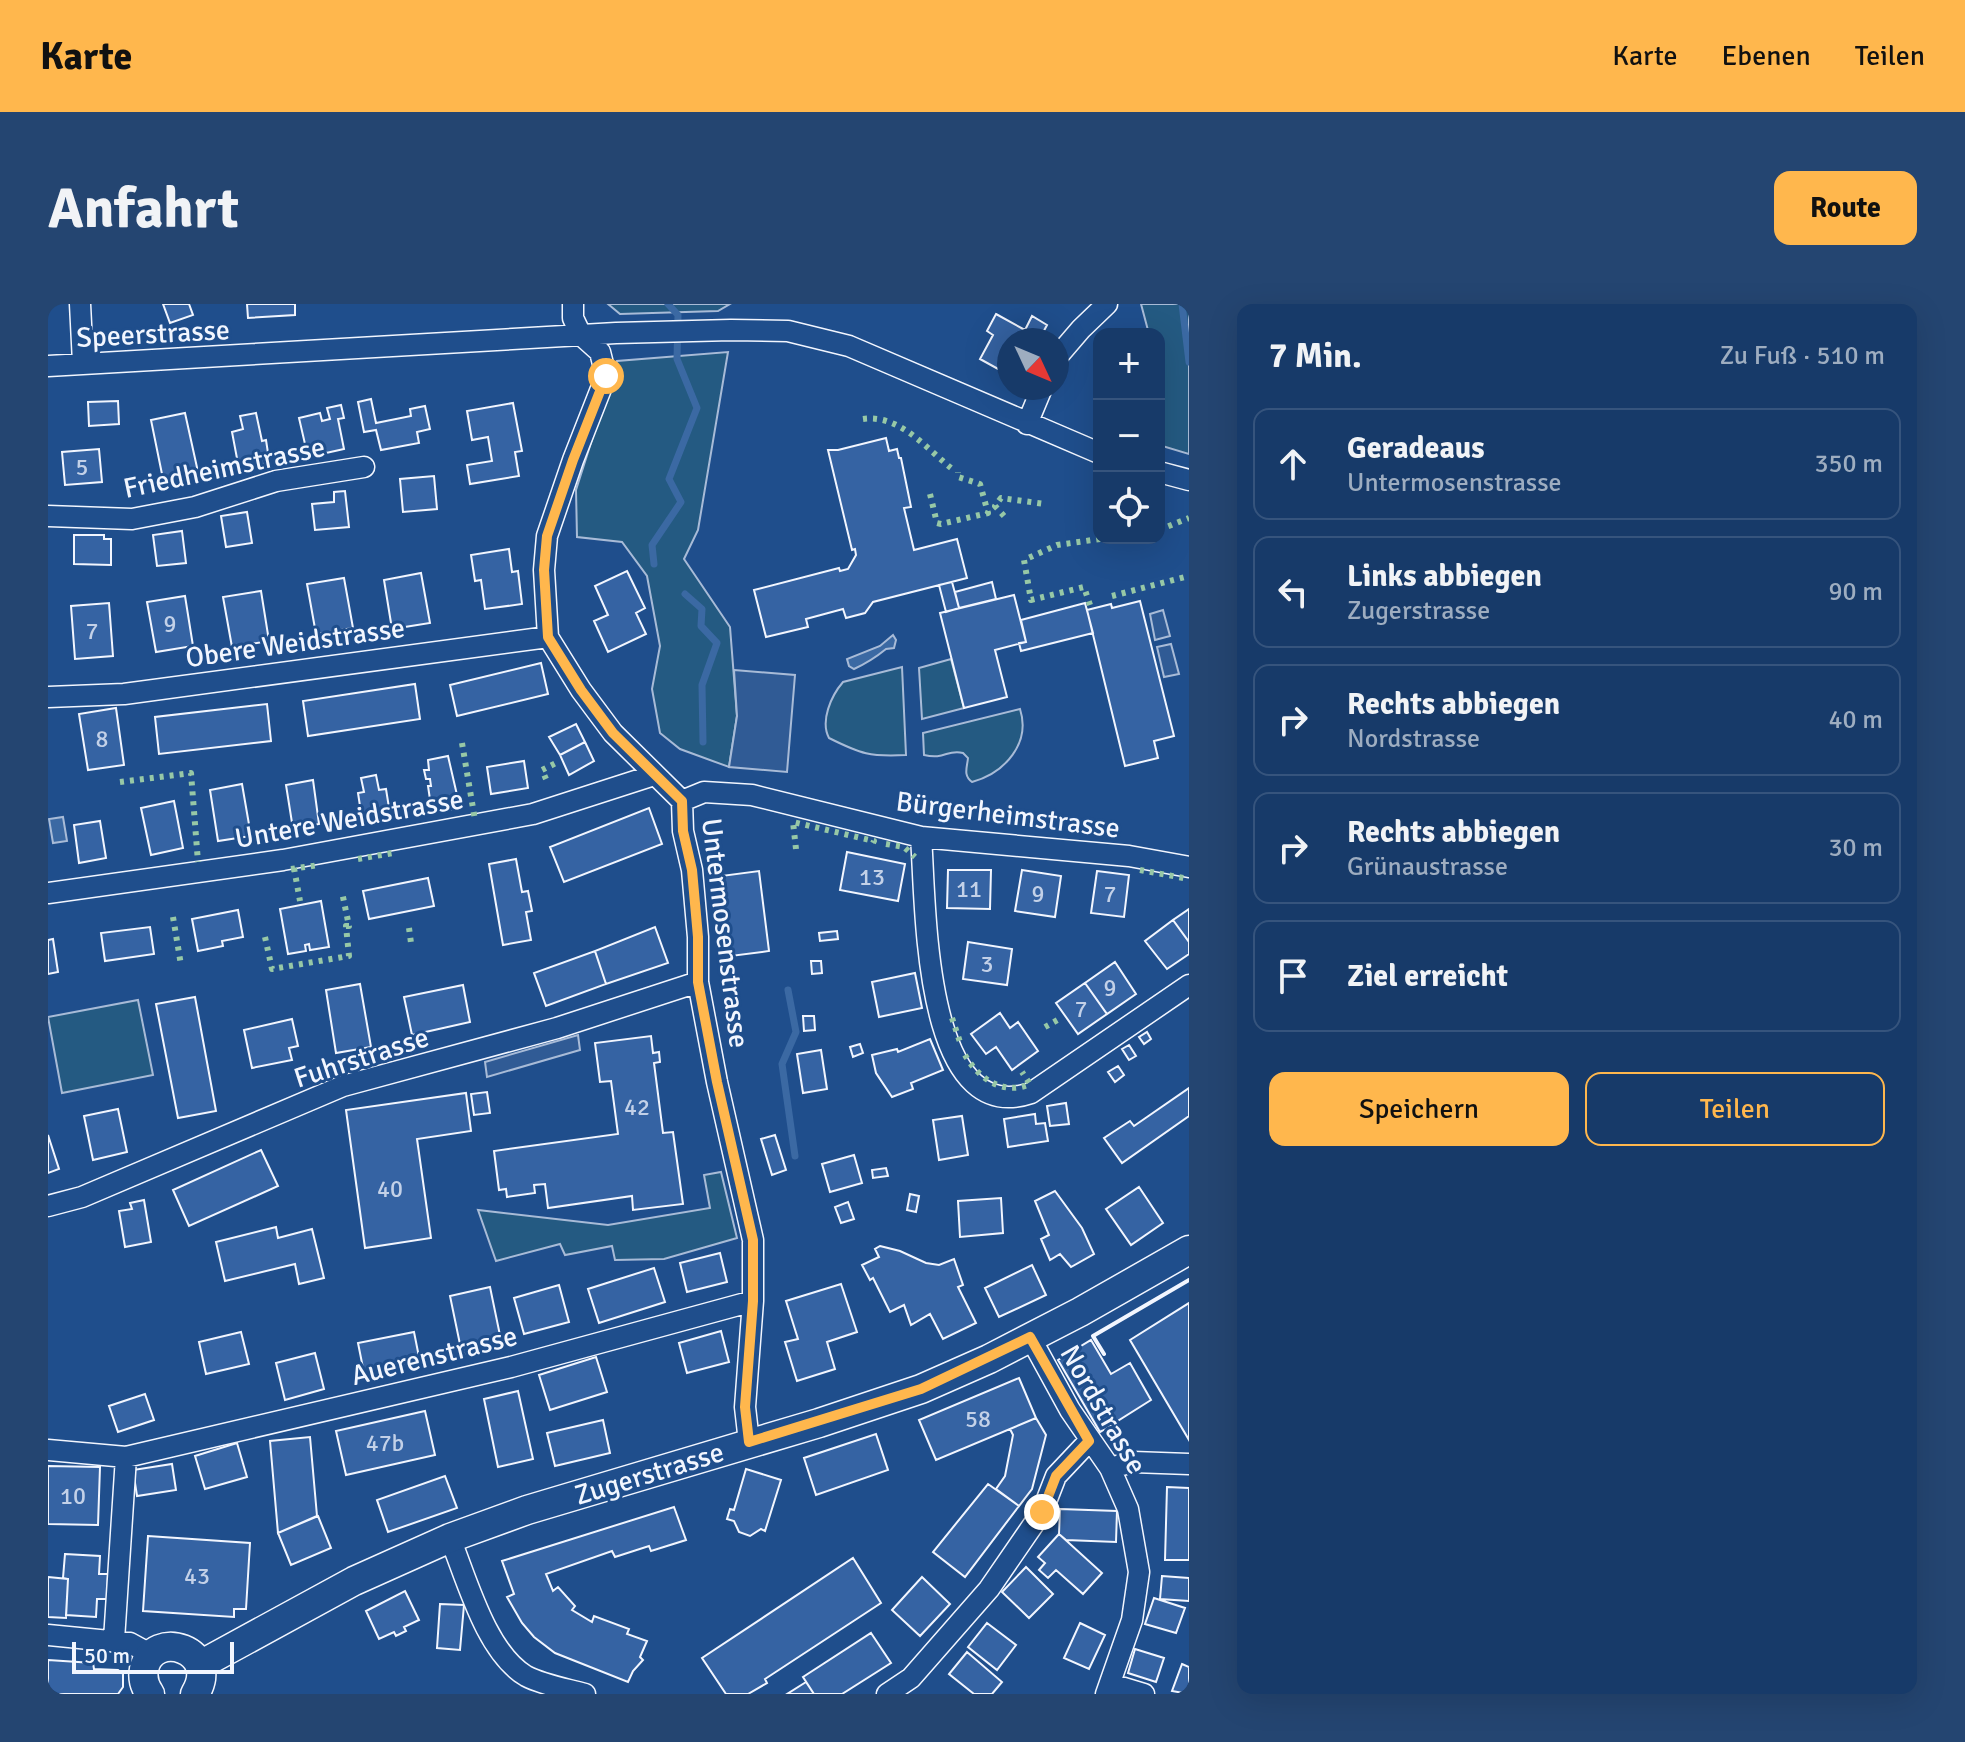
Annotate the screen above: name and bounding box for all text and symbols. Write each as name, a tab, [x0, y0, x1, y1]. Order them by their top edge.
text: Karte	[40, 33, 132, 80]
text: Karte	[1612, 39, 1678, 73]
text: Ebenen	[1722, 39, 1811, 73]
text: Teilen	[1855, 39, 1925, 73]
button: Route	[1774, 171, 1917, 245]
text: Anfahrt	[48, 174, 239, 243]
street label: Speerstrasse	[75, 313, 231, 355]
north arrow	[997, 328, 1069, 400]
map controls	[1093, 328, 1165, 544]
button: +	[1093, 328, 1165, 400]
text: 7 Min.	[1269, 335, 1362, 377]
text: Zu Fuß · 510 m	[1720, 340, 1885, 372]
route start	[588, 358, 624, 394]
button: −	[1093, 400, 1165, 472]
street label: Friedheimstrasse	[120, 430, 328, 506]
text: Geradeaus	[1347, 430, 1485, 467]
icon: ahead	[1271, 442, 1315, 486]
text: 350 m	[1814, 448, 1883, 480]
house number: 5	[76, 452, 88, 482]
text: Untermosenstrasse	[1347, 467, 1562, 499]
button: locate	[1093, 472, 1165, 544]
text: Links abbiegen	[1347, 558, 1542, 595]
icon: left	[1271, 570, 1315, 614]
text: 90 m	[1828, 576, 1883, 608]
text: Zugerstrasse	[1347, 595, 1490, 627]
house number: 9	[164, 609, 176, 639]
street label: Obere Weidstrasse	[183, 611, 407, 675]
house number: 7	[86, 616, 98, 646]
text: Rechts abbiegen	[1347, 686, 1560, 723]
icon: right	[1271, 698, 1315, 742]
text: 40 m	[1828, 704, 1883, 736]
text: Nordstrasse	[1347, 723, 1480, 755]
house number: 8	[96, 724, 108, 754]
street label: Untere Weidstrasse	[232, 782, 466, 856]
street label: Bürgerheimstrasse	[894, 784, 1122, 846]
text: Rechts abbiegen	[1347, 814, 1560, 851]
street label: Untermosenstrasse	[694, 816, 756, 1050]
icon: right	[1271, 826, 1315, 870]
text: 30 m	[1828, 832, 1883, 864]
text: Grünaustrasse	[1347, 851, 1508, 883]
house number: 13	[859, 862, 885, 892]
house number: 11	[956, 874, 982, 904]
house number: 9	[1032, 879, 1044, 909]
house number: 7	[1104, 879, 1116, 909]
house number: 3	[981, 949, 993, 979]
icon: arrive	[1271, 954, 1315, 998]
text: Ziel erreicht	[1347, 958, 1508, 995]
house number: 9	[1104, 973, 1116, 1003]
house number: 7	[1075, 994, 1087, 1024]
street label: Fuhrstrasse	[290, 1020, 433, 1096]
button: Speichern	[1269, 1072, 1569, 1146]
button: Teilen	[1585, 1072, 1885, 1146]
house number: 42	[624, 1092, 650, 1122]
house number: 40	[377, 1174, 403, 1204]
street label: Auerenstrasse	[348, 1319, 521, 1393]
street label: Nordstrasse	[1053, 1339, 1154, 1480]
house number: 58	[965, 1404, 991, 1434]
house number: 47b	[366, 1428, 404, 1458]
street label: Zugerstrasse	[571, 1435, 728, 1513]
house number: 10	[60, 1481, 86, 1511]
route end	[1024, 1494, 1060, 1530]
house number: 43	[184, 1561, 210, 1591]
scale bar	[72, 1638, 234, 1674]
text: 50 m	[84, 1642, 130, 1669]

